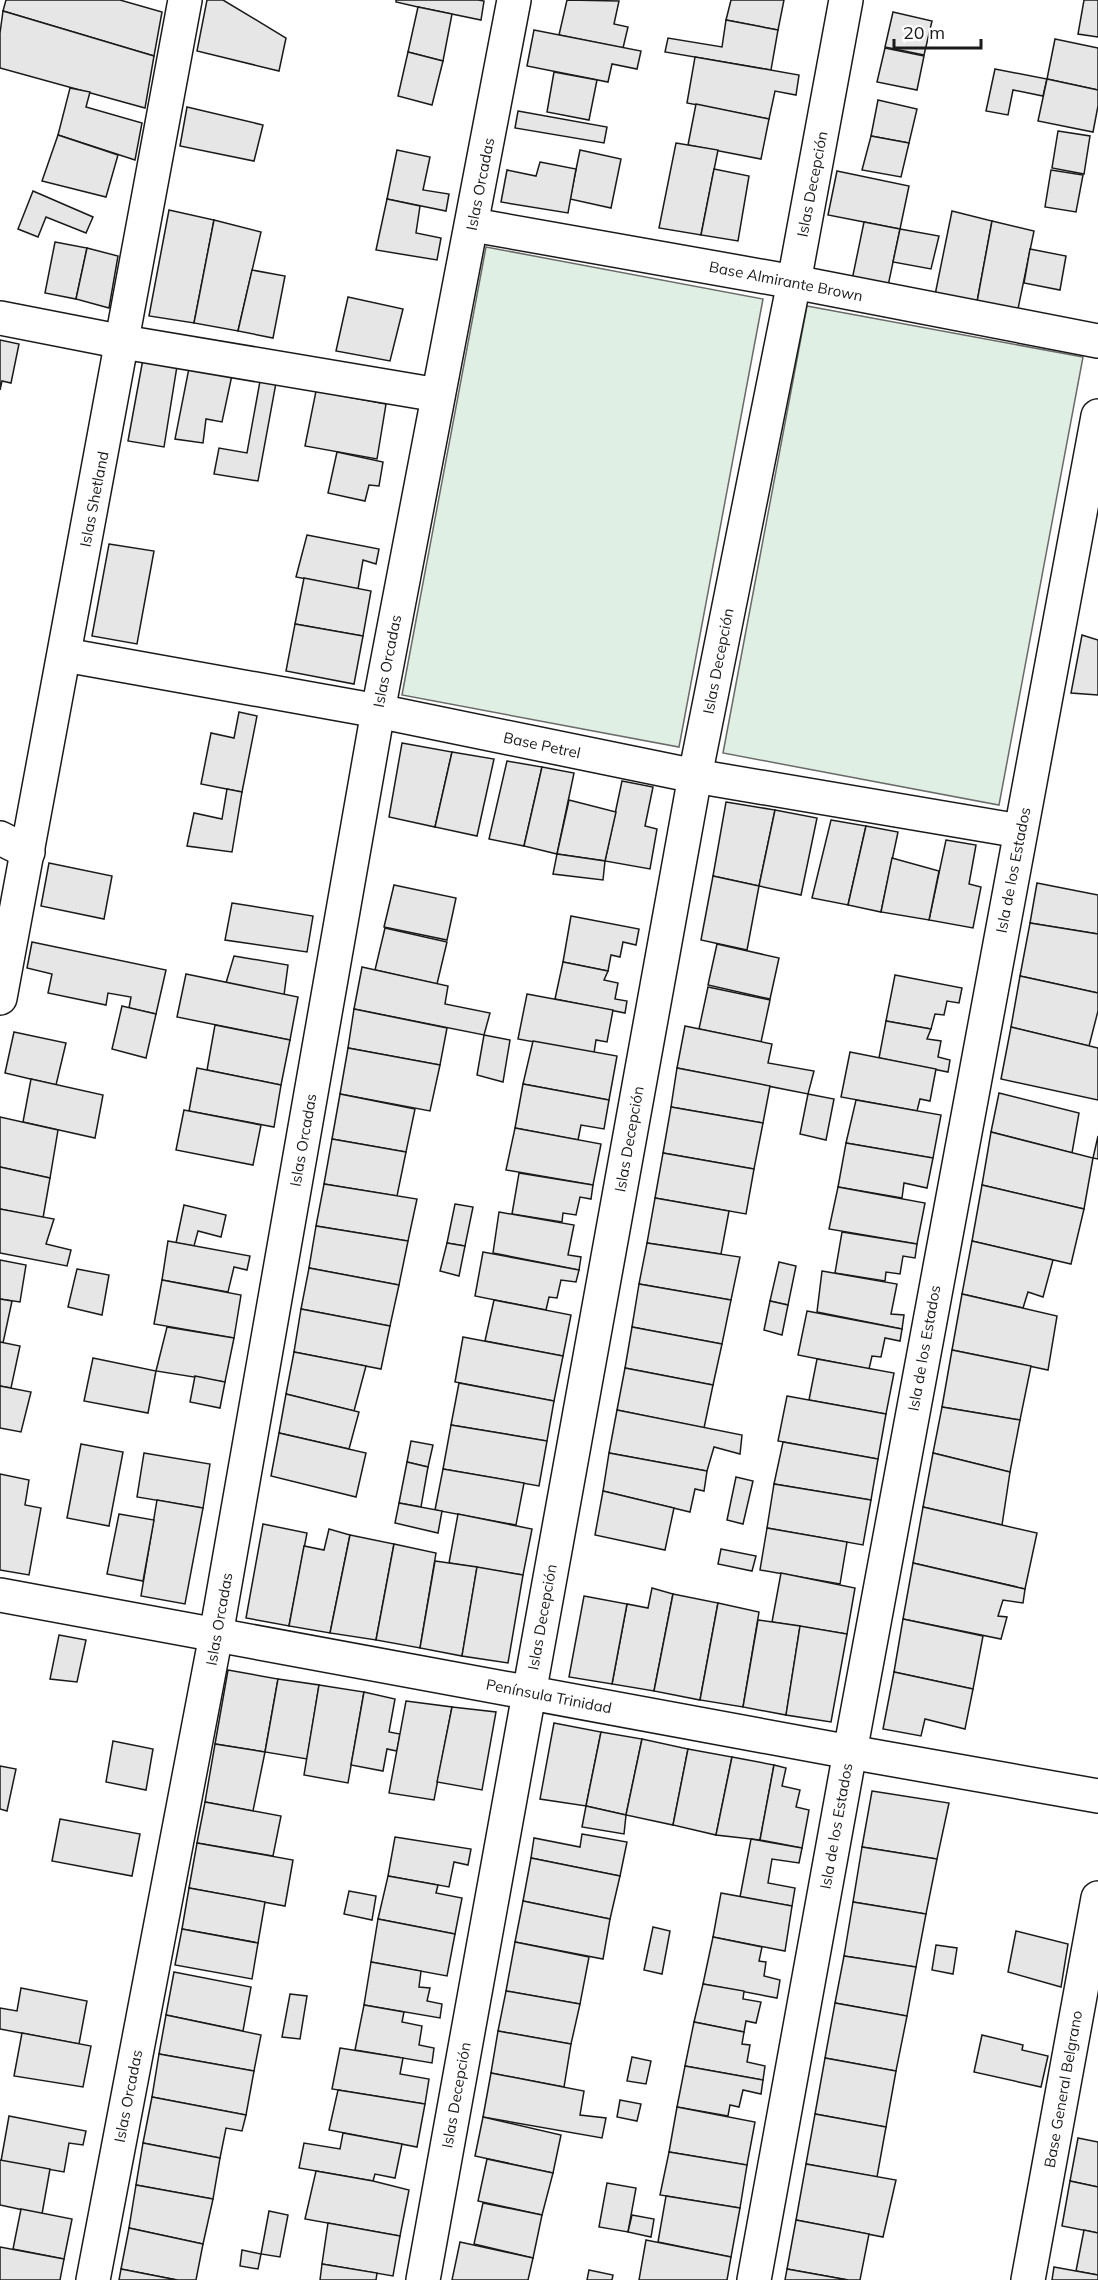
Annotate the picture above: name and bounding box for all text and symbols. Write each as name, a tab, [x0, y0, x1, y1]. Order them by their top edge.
scale bar	[894, 12, 981, 50]
text: 20 m	[903, 21, 945, 44]
street label: Islas Decepción	[792, 129, 832, 239]
street label: Islas Orcadas	[462, 136, 498, 232]
street label: Base Almirante Brown	[707, 257, 865, 305]
street label: Islas Shetland	[75, 450, 113, 548]
street label: Islas Decepción	[698, 606, 738, 716]
street label: Islas Orcadas	[369, 613, 405, 709]
street label: Base Petrel	[502, 728, 582, 762]
street label: Isla de los Estados	[991, 806, 1035, 934]
street label: Islas Decepción	[610, 1084, 648, 1194]
street label: Islas Orcadas	[285, 1092, 321, 1188]
street label: Isla de los Estados	[904, 1283, 944, 1413]
street label: Islas Decepción	[523, 1562, 561, 1672]
street label: Islas Orcadas	[201, 1571, 237, 1667]
street label: Península Trinidad	[485, 1674, 613, 1718]
street label: Isla de los Estados	[816, 1761, 856, 1891]
street label: Base General Belgrano	[1040, 2009, 1086, 2169]
street label: Islas Decepción	[437, 2040, 475, 2150]
street label: Islas Orcadas	[110, 2048, 146, 2144]

